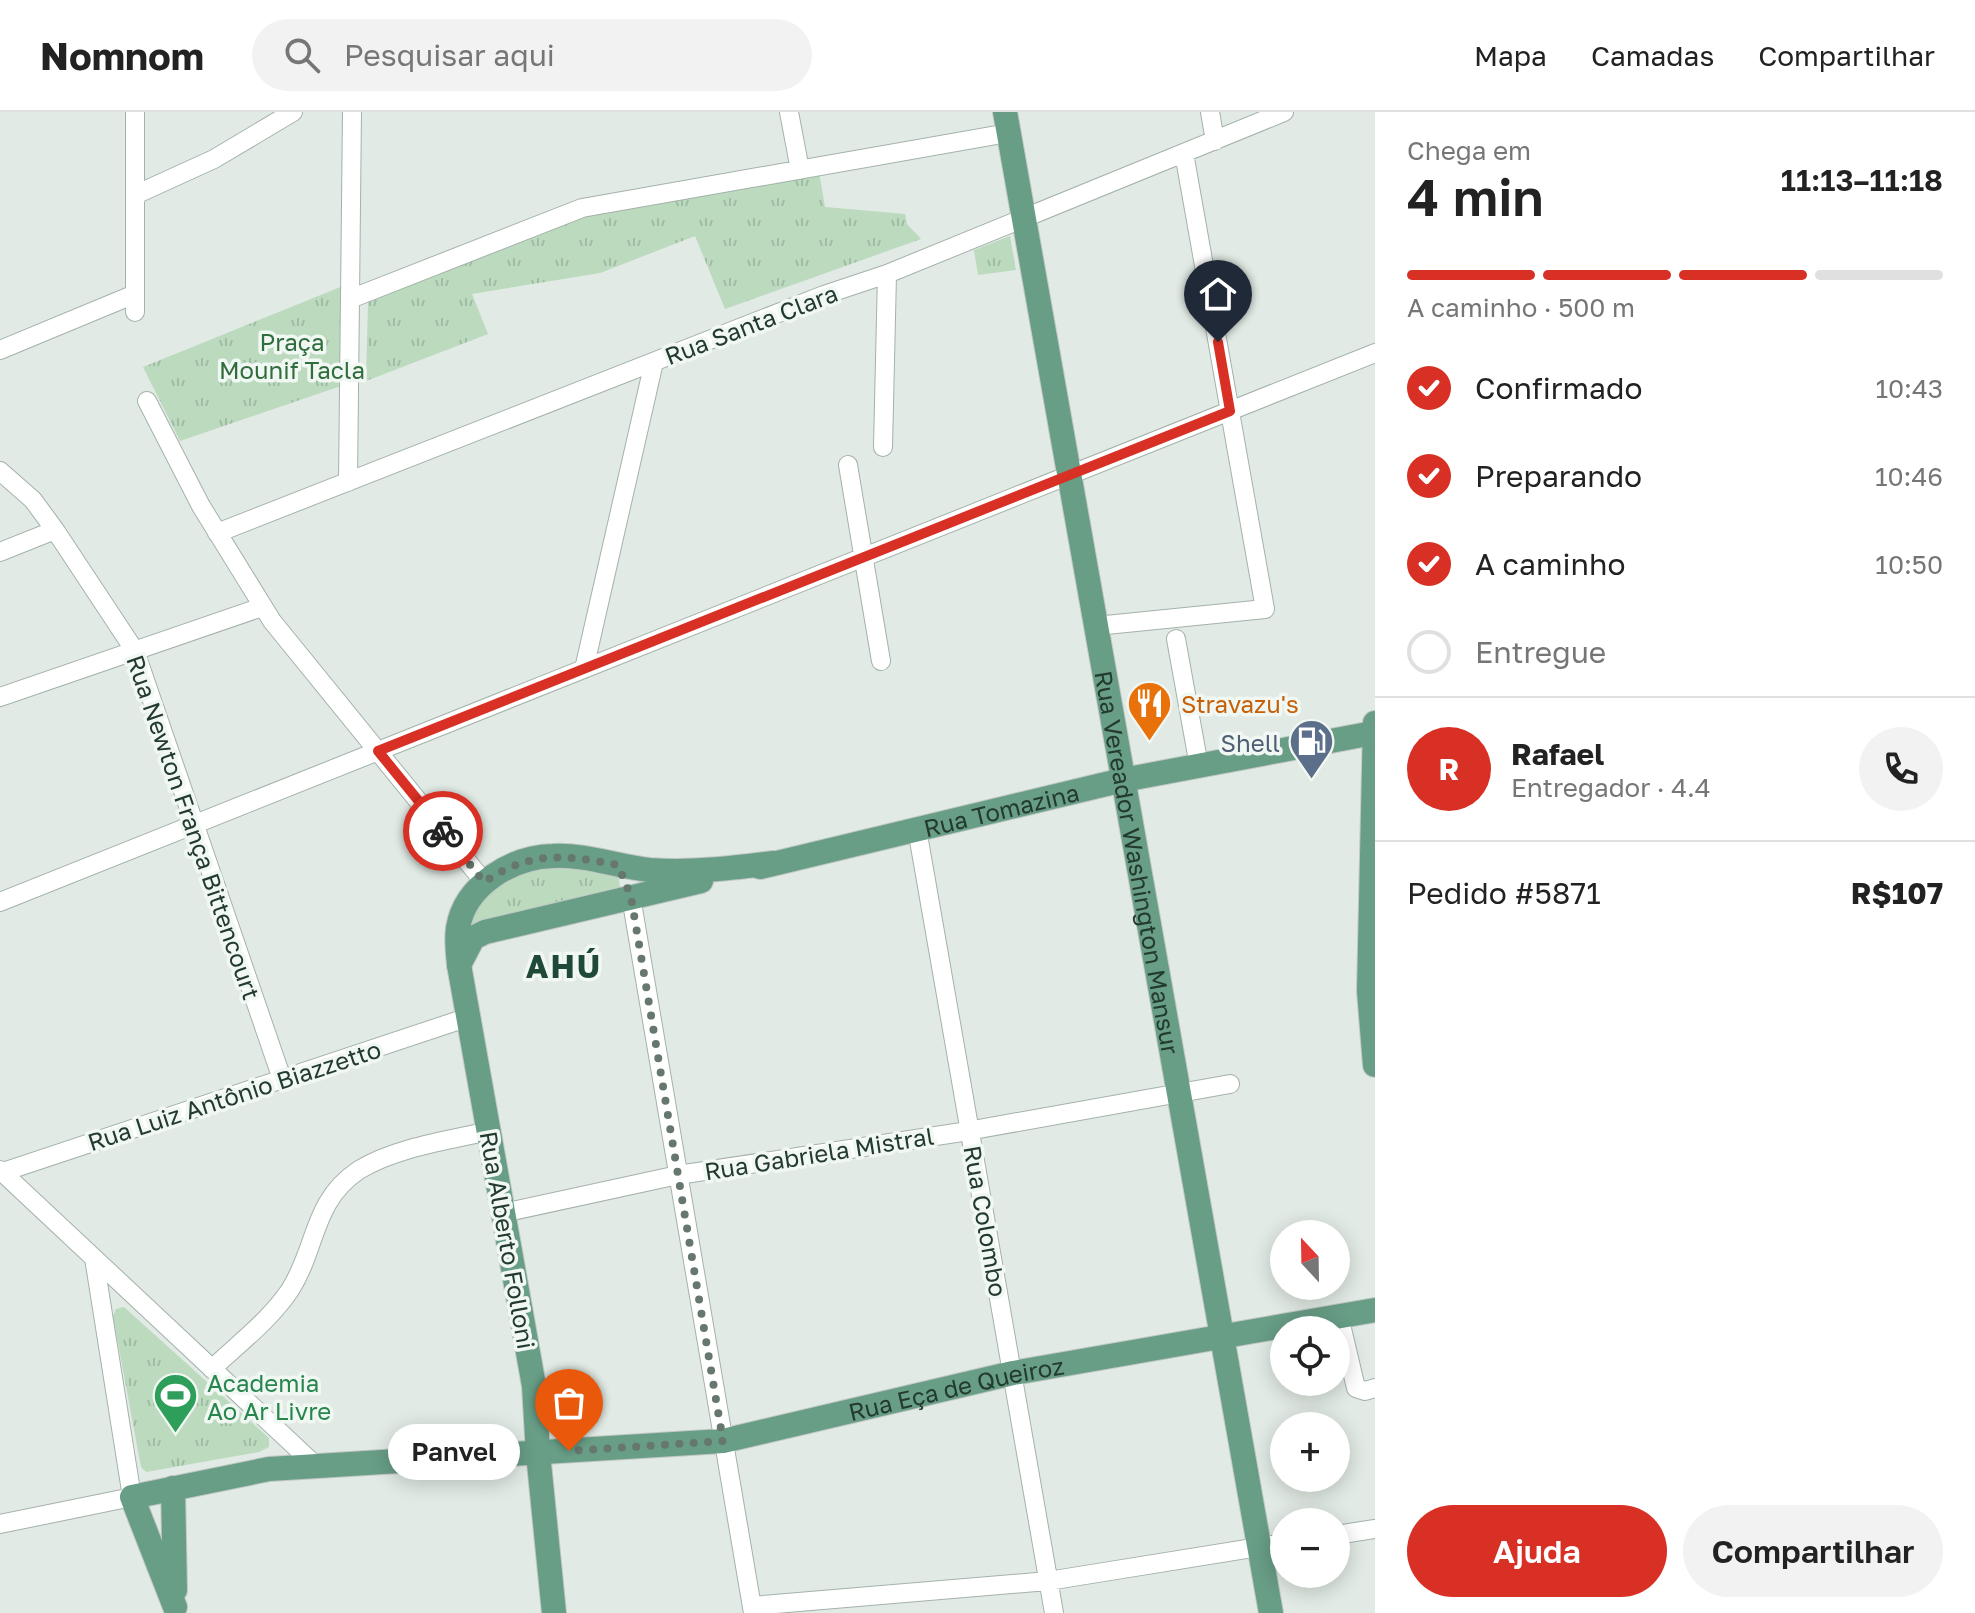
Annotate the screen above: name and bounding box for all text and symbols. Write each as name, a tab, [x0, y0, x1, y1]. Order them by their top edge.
search box	[252, 19, 812, 91]
text: Nomnom	[40, 33, 204, 78]
icon: search	[280, 33, 324, 77]
text: Pesquisar aqui	[344, 37, 555, 73]
text: Mapa	[1474, 39, 1547, 72]
text: Camadas	[1591, 39, 1714, 72]
text: Compartilhar	[1758, 39, 1935, 72]
text: Chega em	[1407, 135, 1531, 166]
text: 11:13–11:18	[1781, 162, 1943, 198]
text: 4 min	[1407, 165, 1544, 227]
pin	[1184, 260, 1252, 342]
icon: home	[1196, 272, 1240, 316]
street label: Rua Santa Clara	[660, 278, 842, 370]
text: A caminho · 500 m	[1407, 292, 1635, 323]
park label: Praça Mounif Tacla	[219, 327, 365, 384]
icon: check	[1407, 366, 1451, 410]
text: Confirmado	[1475, 370, 1643, 406]
text: 10:43	[1875, 373, 1943, 404]
icon: check	[1407, 454, 1451, 498]
text: Preparando	[1475, 458, 1642, 494]
text: 10:46	[1875, 461, 1943, 492]
icon: check	[1407, 542, 1451, 586]
text: A caminho	[1475, 546, 1625, 582]
text: 10:50	[1875, 549, 1943, 580]
text: Entregue	[1475, 634, 1606, 670]
street label: Rua Newton França Bittencourt	[121, 651, 267, 1003]
street label: Rua Vereador Washington Mansur	[1090, 668, 1186, 1056]
restaurant icon: Stravazu's	[1126, 679, 1174, 742]
place label: Stravazu's	[1181, 689, 1299, 718]
fuel station icon: Shell	[1287, 718, 1335, 781]
button: phone	[1859, 727, 1943, 811]
place label: Shell	[1221, 728, 1280, 757]
text: Rafael	[1511, 736, 1604, 772]
text: R	[1439, 751, 1459, 787]
text: Entregador · 4.4	[1511, 772, 1711, 803]
street label: Rua Tomazina	[921, 777, 1082, 842]
courier	[403, 791, 483, 871]
icon: bike	[421, 809, 465, 853]
text: Pedido #5871	[1407, 875, 1601, 911]
text: R$107	[1851, 875, 1943, 911]
district label: AHÚ	[526, 947, 602, 985]
street label: Rua Luiz Antônio Biazzetto	[84, 1034, 384, 1156]
street label: Rua Gabriela Mistral	[702, 1121, 936, 1185]
street label: Rua Alberto Folloni	[475, 1129, 541, 1351]
street label: Rua Colombo	[958, 1143, 1014, 1299]
north arrow	[1270, 1220, 1350, 1300]
map controls	[1270, 1220, 1350, 1588]
button: locate	[1270, 1316, 1350, 1396]
street label: Rua Eça de Queiroz	[845, 1350, 1066, 1426]
place label: Academia Ao Ar Livre	[207, 1368, 331, 1425]
pin	[535, 1369, 603, 1451]
sports icon: Academia Ao Ar Livre	[152, 1372, 200, 1435]
icon: bag	[547, 1381, 591, 1425]
button: +	[1270, 1412, 1350, 1492]
callout: Panvel	[389, 1423, 521, 1479]
text: Panvel	[411, 1436, 497, 1467]
button: Ajuda	[1407, 1505, 1667, 1597]
button: Compartilhar	[1683, 1505, 1943, 1597]
button: −	[1270, 1508, 1350, 1588]

